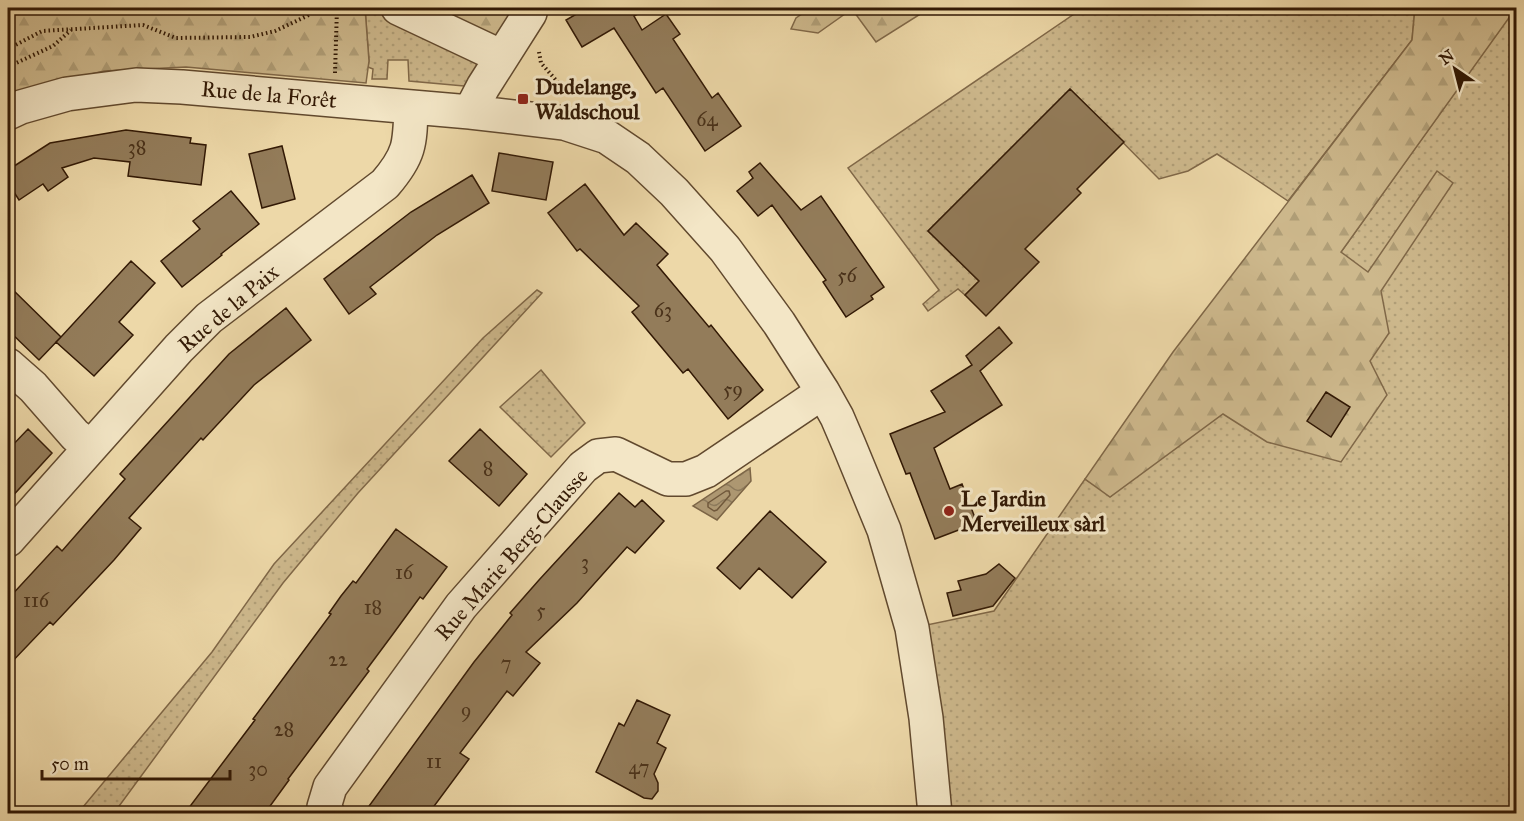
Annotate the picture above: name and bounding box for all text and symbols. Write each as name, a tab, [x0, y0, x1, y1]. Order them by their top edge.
north arrow	[1425, 39, 1485, 99]
text: N	[1436, 45, 1458, 69]
place label: Dudelange, Waldschoul	[535, 73, 640, 125]
street label: Rue de la Forêt	[200, 75, 338, 114]
marker: Dudelange, Waldschoul	[516, 92, 530, 106]
house number: 64	[696, 107, 719, 131]
house number: 38	[128, 135, 146, 159]
street label: Rue de la Paix	[172, 258, 284, 358]
house number: 56	[837, 263, 858, 287]
house number: 63	[654, 298, 672, 322]
house number: 59	[723, 377, 743, 401]
house number: 8	[483, 456, 493, 480]
street label: Rue Marie Berg-Clausse	[429, 463, 594, 646]
place label: Le Jardin Merveilleux sàrl	[961, 485, 1106, 537]
marker: Le Jardin Merveilleux sàrl	[942, 504, 956, 518]
house number: 3	[581, 550, 589, 574]
house number: 16	[395, 560, 414, 584]
house number: 116	[23, 588, 50, 612]
house number: 18	[364, 595, 382, 619]
house number: 5	[536, 598, 546, 622]
house number: 22	[328, 647, 348, 671]
house number: 7	[501, 651, 511, 675]
house number: 9	[461, 698, 471, 722]
house number: 28	[274, 717, 294, 741]
scale bar	[42, 743, 230, 781]
house number: 11	[426, 749, 442, 773]
text: 50 m	[51, 753, 89, 775]
house number: 47	[629, 755, 649, 779]
house number: 30	[248, 757, 268, 781]

